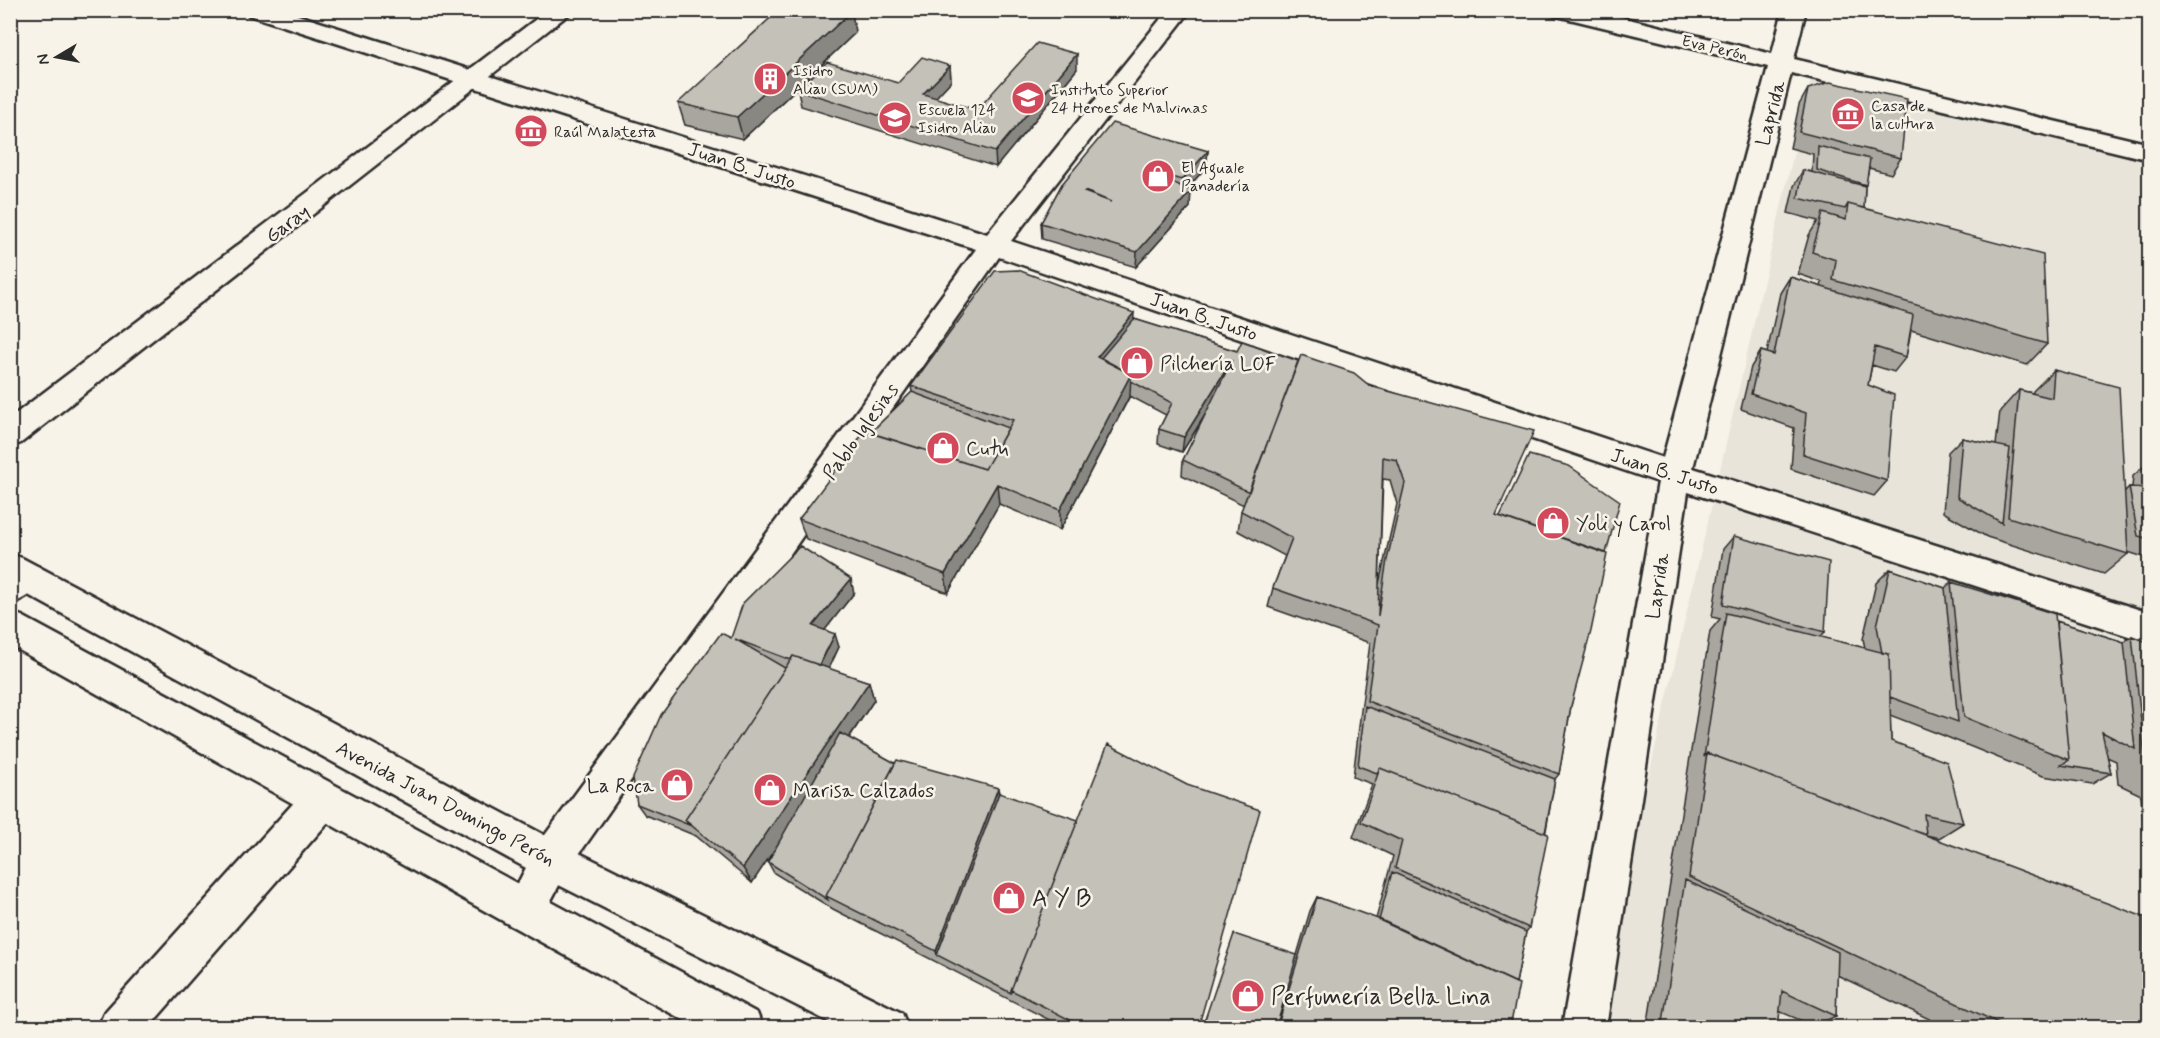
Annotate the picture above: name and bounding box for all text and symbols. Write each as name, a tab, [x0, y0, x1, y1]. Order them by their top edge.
north arrow	[27, 27, 87, 87]
street label: Eva Perón	[1679, 31, 1750, 66]
text: N	[32, 52, 55, 66]
building icon: Isidro Aliau (SUM)	[752, 61, 788, 97]
place label: Isidro Aliau (SUM)	[793, 61, 878, 100]
street label: Laprida	[1750, 77, 1793, 149]
school or university icon: Instituto Superior 24 Heroes de Malvinas	[1010, 80, 1046, 116]
place label: Instituto Superior 24 Heroes de Malvinas	[1051, 80, 1207, 119]
museum icon: Casa de la cultura	[1830, 96, 1866, 132]
place label: Casa de la cultura	[1871, 96, 1935, 135]
school or university icon: Escuela 124 Isidro Aliau	[877, 100, 913, 136]
place label: Escuela 124 Isidro Aliau	[918, 100, 996, 139]
museum icon: Raúl Malatesta	[513, 113, 549, 149]
place label: Raúl Malatesta	[554, 122, 656, 143]
street label: Juan B. Justo	[684, 136, 799, 197]
shop icon: El Aguale Panadería	[1140, 158, 1176, 194]
place label: El Aguale Panadería	[1181, 158, 1250, 197]
street label: Garay	[260, 199, 316, 250]
street label: Juan B. Justo	[1146, 286, 1261, 348]
shop icon: Pilchería LOF	[1119, 345, 1155, 381]
place label: Pilchería LOF	[1160, 351, 1276, 378]
street label: Pablo Iglesias	[817, 378, 906, 486]
shop icon: Cutu	[925, 430, 961, 466]
place label: Cutu	[966, 436, 1008, 463]
street label: Juan B. Justo	[1607, 442, 1722, 503]
shop icon: Yoli y Carol	[1535, 505, 1571, 541]
place label: Yoli y Carol	[1576, 511, 1671, 538]
street label: Laprida	[1640, 550, 1677, 621]
street label: Avenida Juan Domingo Perón	[331, 735, 560, 874]
shop icon: La Roca	[659, 767, 695, 803]
shop icon: Marisa Calzados	[752, 772, 788, 808]
place label: La Roca	[587, 773, 655, 800]
place label: Marisa Calzados	[793, 778, 934, 805]
shop icon: A Y B	[991, 880, 1027, 916]
place label: A Y B	[1032, 884, 1091, 915]
shop icon: Perfumería Bella Lina	[1230, 978, 1266, 1014]
place label: Perfumería Bella Lina	[1271, 982, 1491, 1013]

